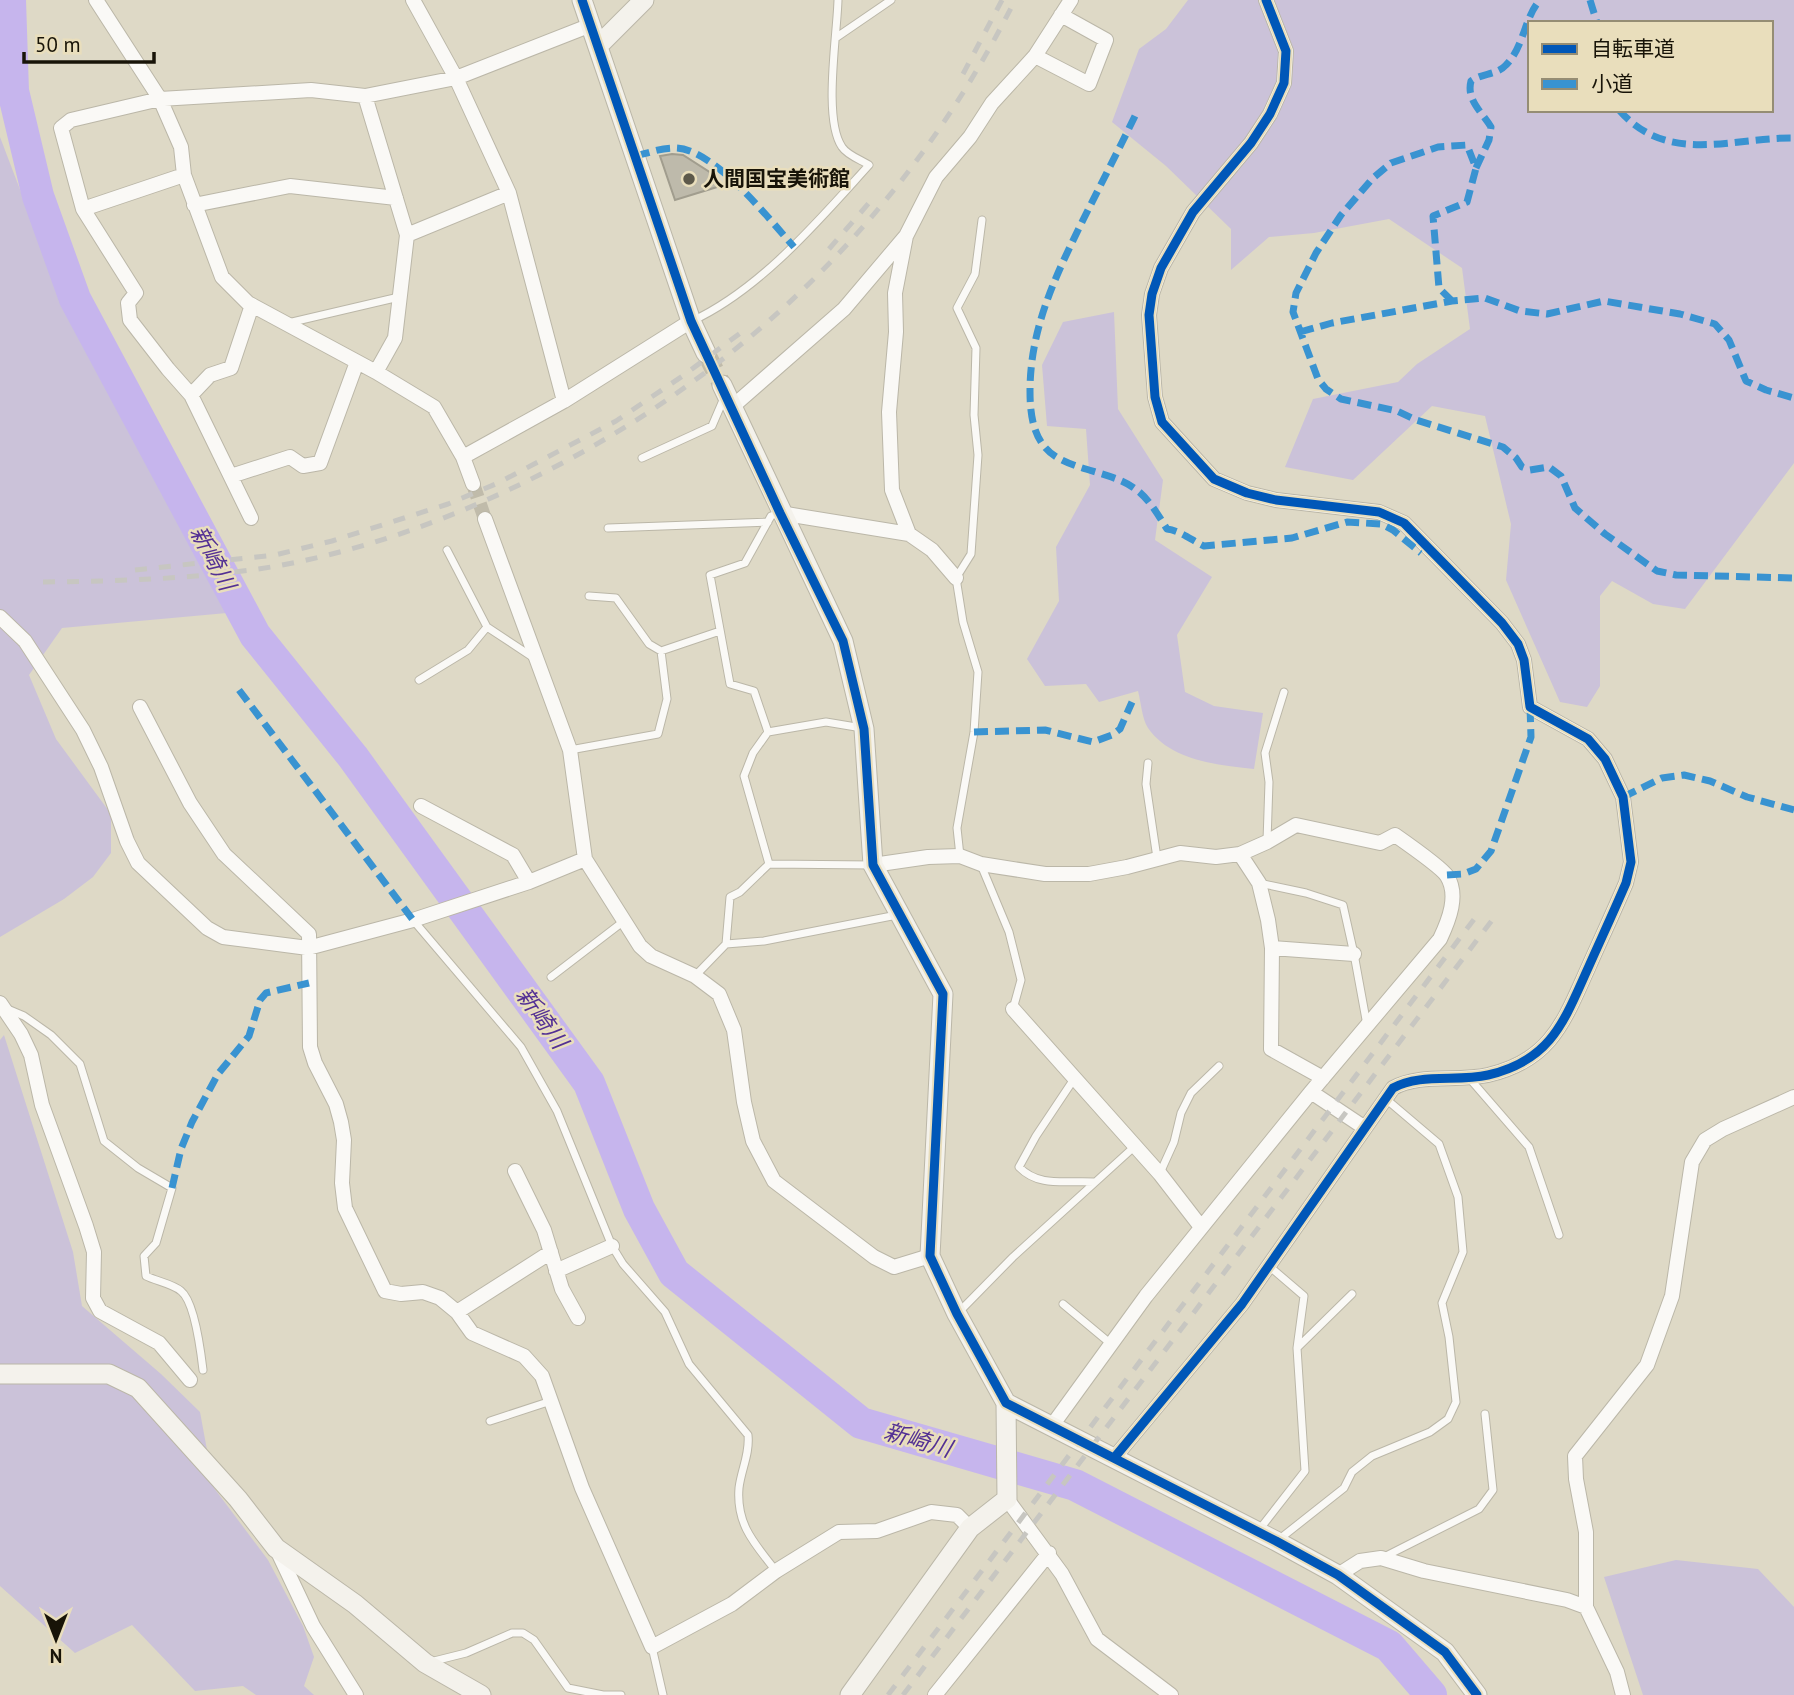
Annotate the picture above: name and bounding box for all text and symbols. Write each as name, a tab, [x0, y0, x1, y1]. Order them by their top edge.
scale bar	[24, 21, 154, 65]
legend	[1528, 21, 1773, 112]
text: 50 m	[35, 31, 81, 58]
text: 自転車道	[1591, 35, 1675, 62]
text: 小道	[1591, 70, 1633, 97]
place label: 人間国宝美術館	[703, 165, 850, 192]
marker: 人間国宝美術館	[681, 171, 697, 187]
water label: 新崎川	[184, 520, 244, 598]
water label: 新崎川	[510, 981, 576, 1057]
water label: 新崎川	[881, 1416, 958, 1464]
north arrow	[21, 1604, 91, 1674]
text: N	[50, 1644, 62, 1668]

